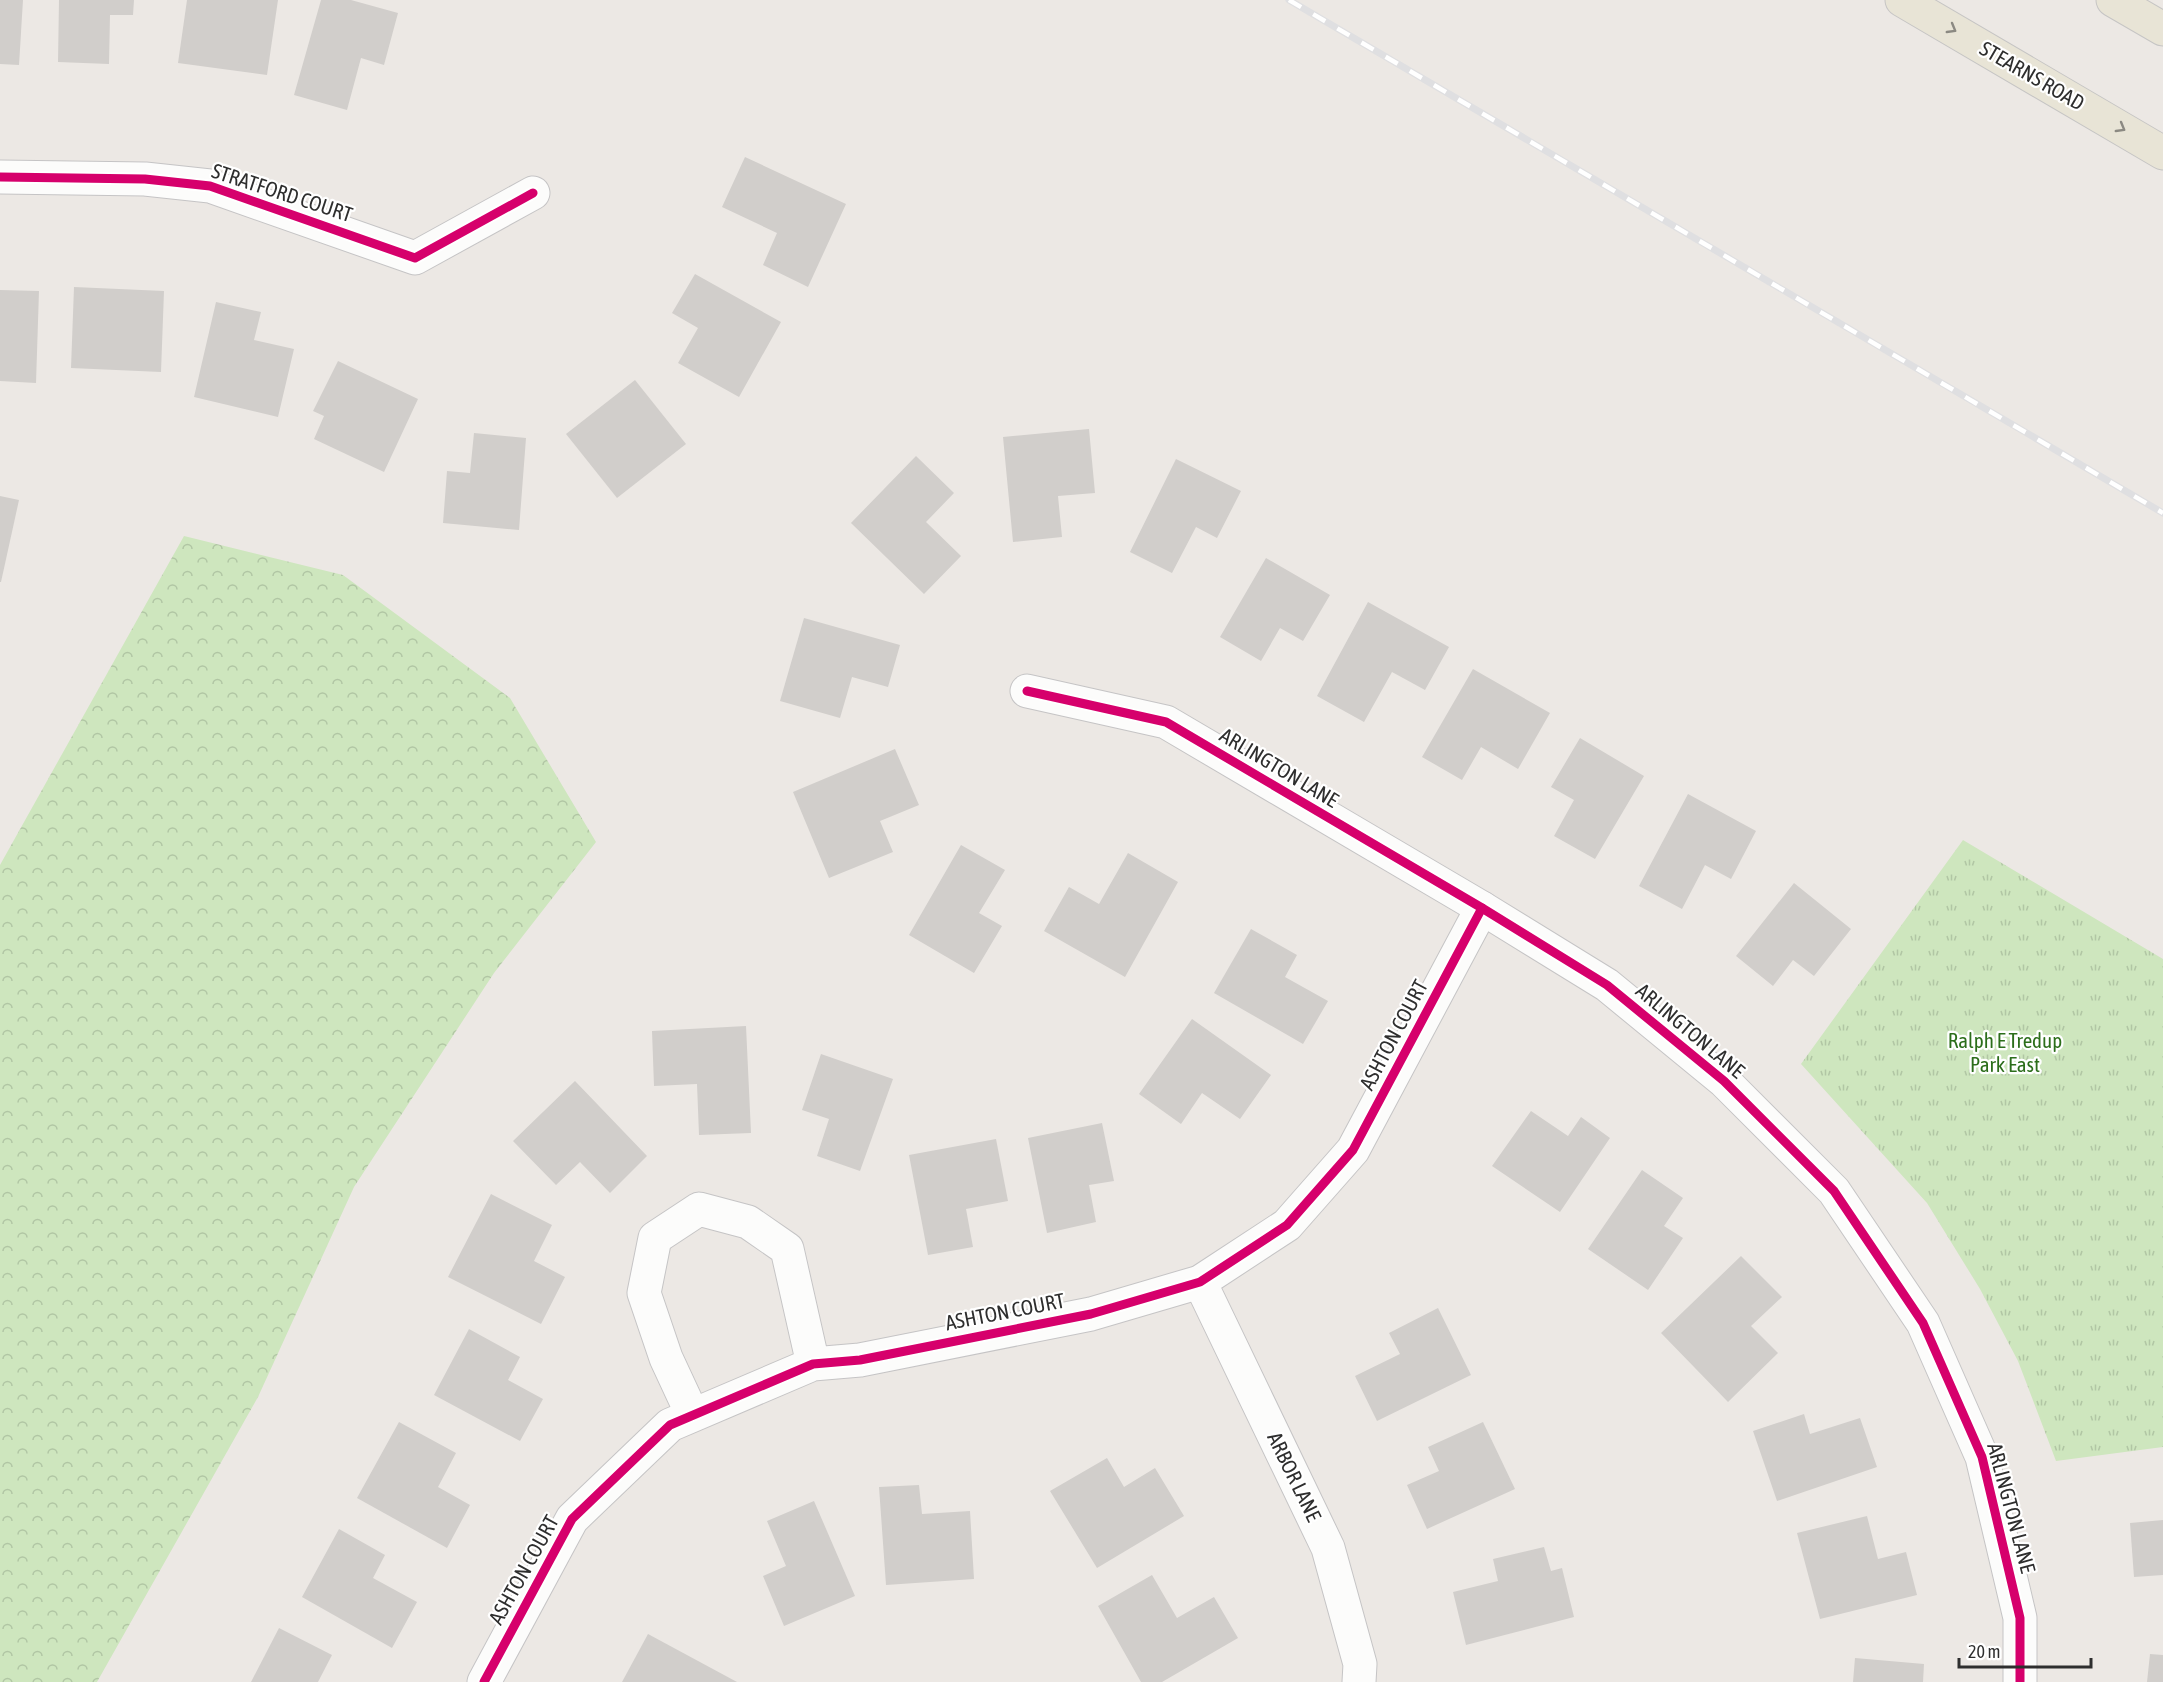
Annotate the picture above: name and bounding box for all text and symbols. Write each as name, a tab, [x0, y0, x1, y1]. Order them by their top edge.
one-way arrow	[1946, 22, 1956, 34]
street label: STEARNS ROAD	[1976, 36, 2089, 115]
one-way arrow	[2114, 120, 2125, 132]
street label: STRATFORD COURT	[209, 158, 356, 226]
street label: ARLINGTON LANE	[1216, 722, 1343, 812]
street label: ASHTON COURT	[1354, 975, 1432, 1094]
street label: ARLINGTON LANE	[1632, 978, 1750, 1082]
park label: Ralph E Tredup Park East	[1948, 1028, 2062, 1076]
street label: ASHTON COURT	[943, 1288, 1067, 1334]
street label: ARBOR LANE	[1263, 1428, 1327, 1525]
street label: ARLINGTON LANE	[1983, 1440, 2041, 1576]
street label: ASHTON COURT	[483, 1511, 563, 1628]
scale bar	[1959, 1631, 2091, 1669]
text: 20 m	[1968, 1641, 2000, 1662]

